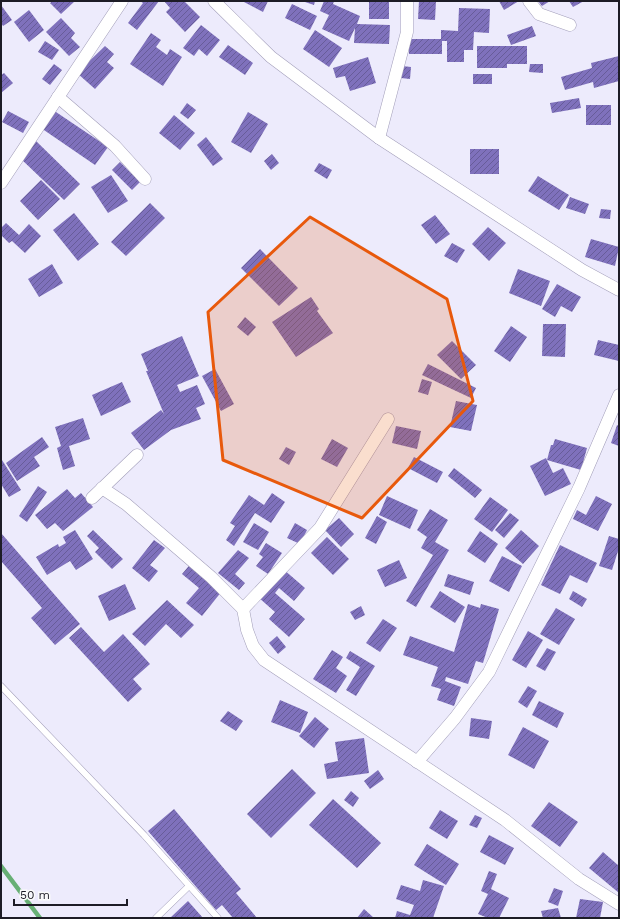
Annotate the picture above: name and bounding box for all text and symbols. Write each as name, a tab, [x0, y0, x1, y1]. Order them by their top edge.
scale bar	[14, 881, 127, 907]
text: 50 m	[20, 888, 50, 902]

